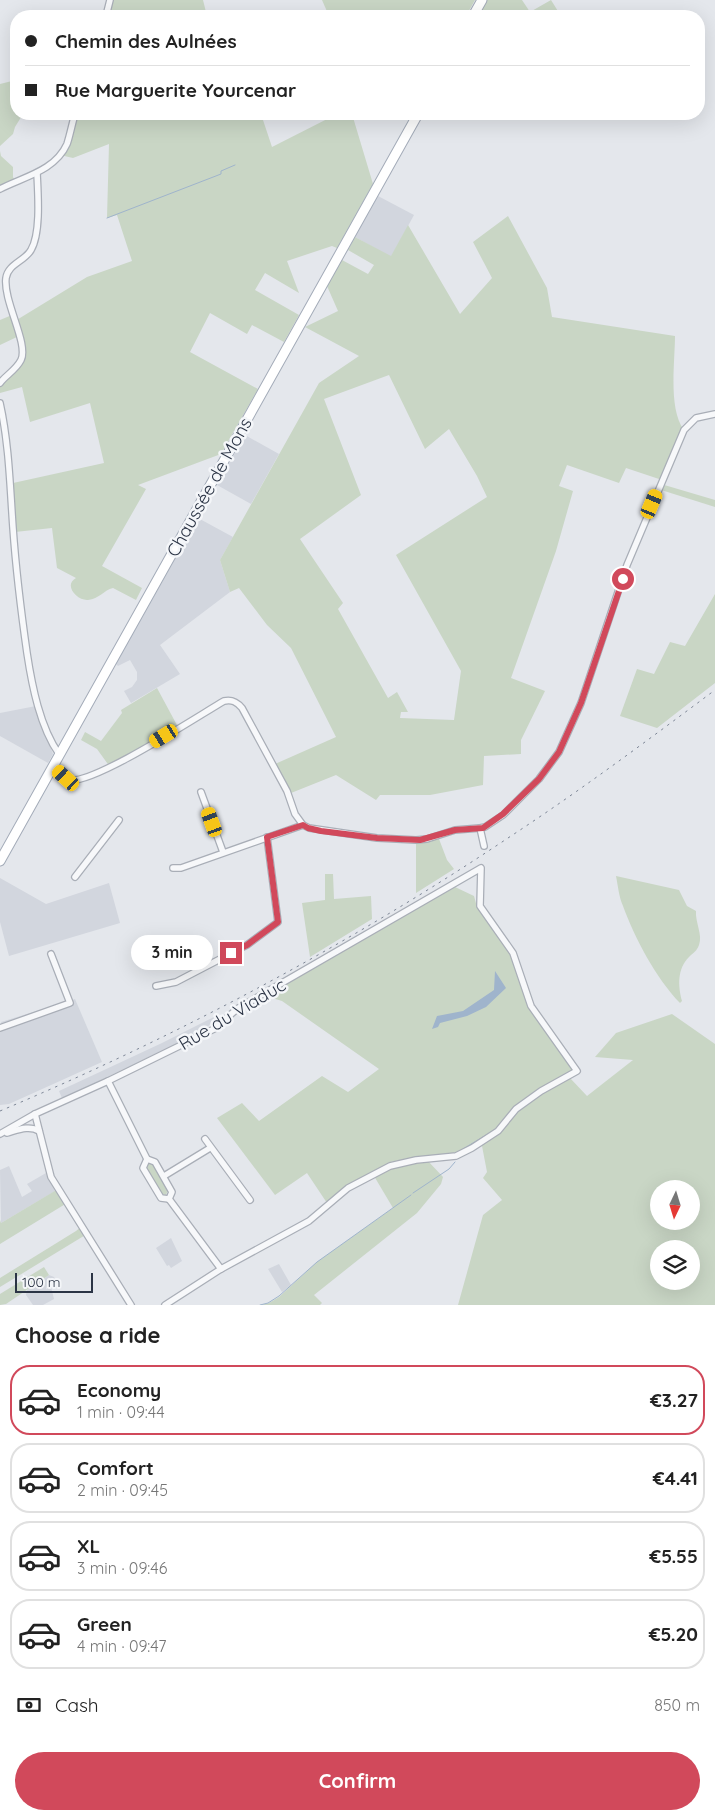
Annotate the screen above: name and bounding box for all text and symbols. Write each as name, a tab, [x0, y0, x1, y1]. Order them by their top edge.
text: Chemin des Aulnées	[55, 29, 237, 53]
text: Rue Marguerite Yourcenar	[55, 78, 296, 102]
street label: Chaussée de Mons	[161, 413, 257, 561]
car	[639, 487, 664, 521]
route start	[612, 568, 634, 590]
car	[147, 722, 180, 750]
car	[49, 762, 82, 794]
car	[199, 805, 224, 839]
callout: 3 min	[131, 936, 214, 970]
text: 3 min	[151, 942, 193, 962]
route end	[220, 942, 242, 964]
street label: Rue du Viaduc	[174, 973, 290, 1055]
north arrow	[650, 1180, 700, 1230]
map controls	[650, 1180, 700, 1290]
button: layers	[650, 1240, 700, 1290]
scale bar	[15, 1270, 92, 1293]
text: 100 m	[22, 1273, 60, 1291]
text: Choose a ride	[15, 1321, 160, 1349]
icon: car	[17, 1378, 62, 1423]
text: Economy	[77, 1378, 161, 1402]
text: €3.27	[650, 1388, 698, 1412]
text: 1 min · 09:44	[77, 1402, 165, 1422]
icon: car	[17, 1456, 62, 1501]
text: Comfort	[77, 1456, 154, 1480]
text: €4.41	[653, 1466, 698, 1490]
text: 2 min · 09:45	[77, 1480, 168, 1500]
icon: car	[17, 1534, 62, 1579]
text: XL	[77, 1534, 100, 1558]
text: €5.55	[649, 1544, 698, 1568]
text: 3 min · 09:46	[77, 1558, 167, 1578]
icon: car	[17, 1612, 62, 1657]
text: Green	[77, 1612, 132, 1636]
text: €5.20	[649, 1622, 698, 1646]
text: 4 min · 09:47	[77, 1636, 167, 1656]
icon: cash	[15, 1691, 43, 1719]
text: Cash	[55, 1693, 99, 1717]
text: 850 m	[654, 1695, 700, 1715]
button: Confirm	[15, 1752, 700, 1810]

